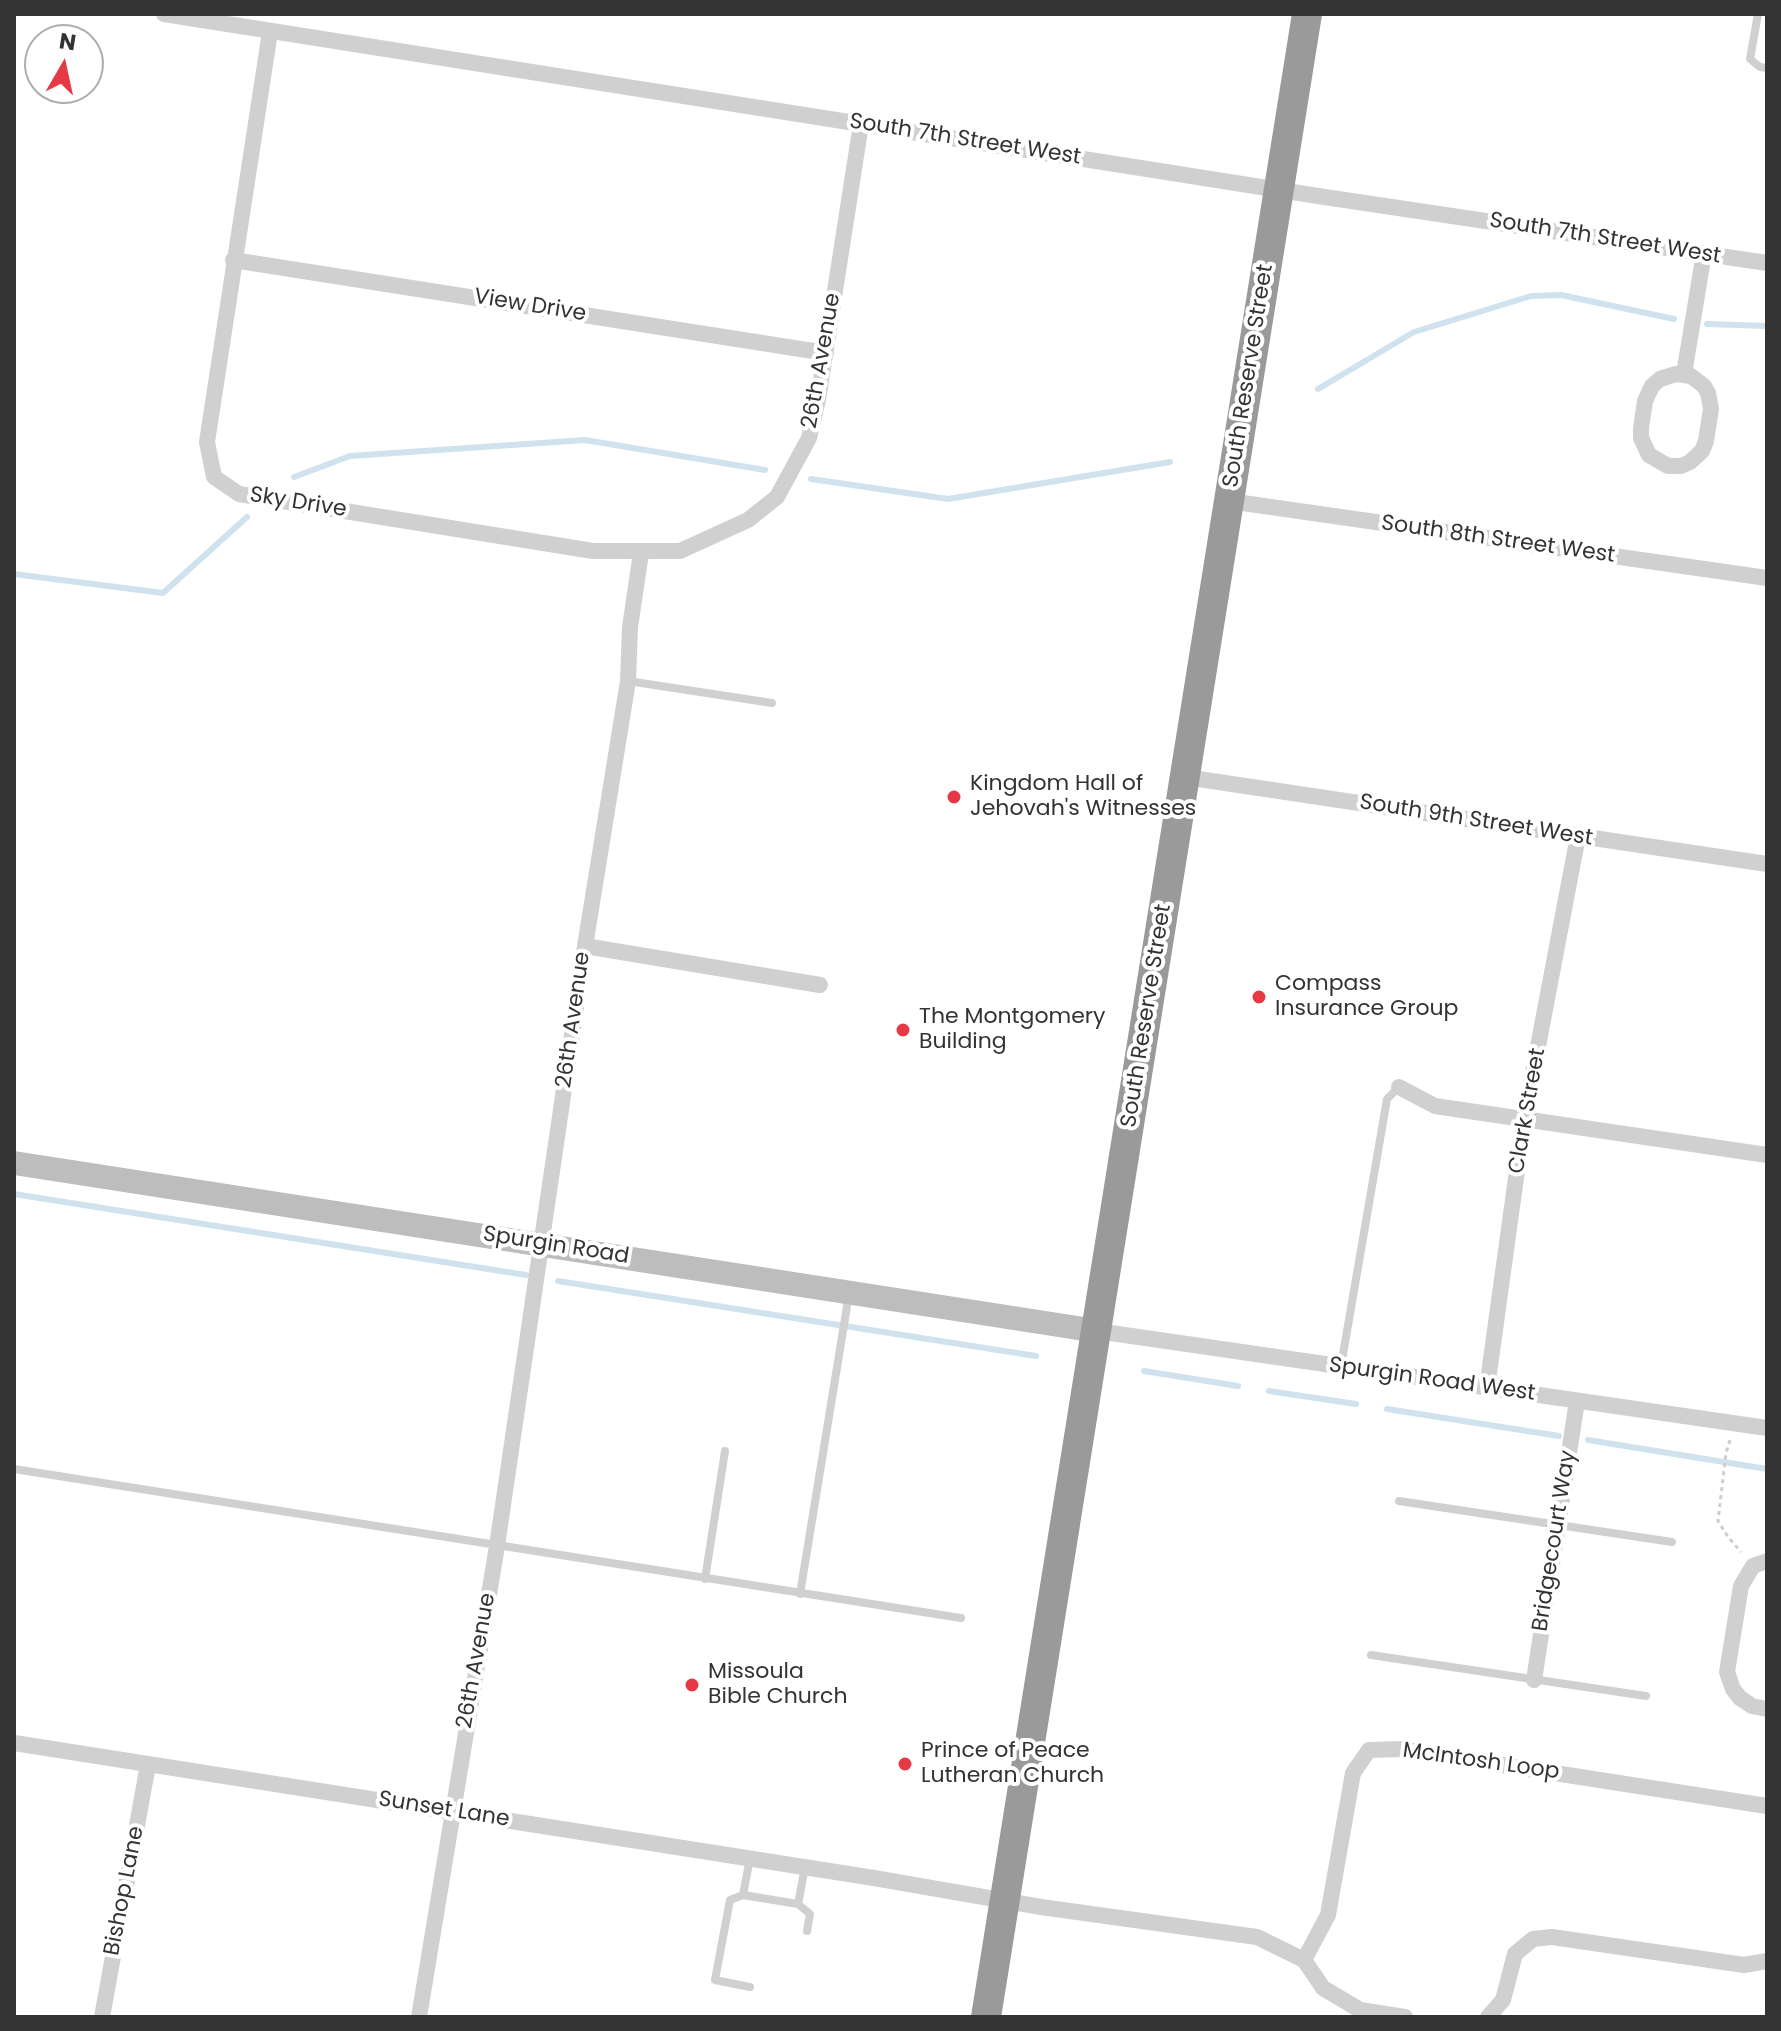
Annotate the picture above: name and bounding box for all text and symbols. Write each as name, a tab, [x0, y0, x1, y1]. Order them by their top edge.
north arrow	[24, 24, 104, 104]
text: N	[57, 25, 78, 58]
street label: South 7th Street West	[847, 109, 1083, 171]
street label: South 7th Street West	[1487, 208, 1723, 270]
street label: South Reserve Street	[1218, 262, 1280, 490]
street label: View Drive	[472, 284, 588, 328]
street label: 26th Avenue	[797, 291, 847, 431]
street label: Sky Drive	[248, 482, 348, 524]
street label: South 8th Street West	[1379, 511, 1617, 569]
place label: Kingdom Hall of Jehovah's Witnesses	[970, 771, 1196, 822]
marker: Kingdom Hall of Jehovah's Witnesses	[945, 788, 963, 806]
street label: South 9th Street West	[1358, 790, 1594, 852]
street label: South Reserve Street	[1116, 902, 1178, 1130]
street label: 26th Avenue	[551, 950, 597, 1090]
place label: Compass Insurance Group	[1275, 971, 1458, 1022]
marker: Compass Insurance Group	[1250, 988, 1268, 1006]
place label: The Montgomery Building	[919, 1004, 1105, 1056]
marker: The Montgomery Building	[894, 1021, 912, 1039]
street label: Clark Street	[1504, 1046, 1552, 1176]
street label: Spurgin Road	[481, 1221, 631, 1271]
street label: Spurgin Road West	[1327, 1352, 1537, 1408]
street label: Bridgecourt Way	[1528, 1449, 1582, 1633]
street label: 26th Avenue	[452, 1591, 502, 1731]
place label: Missoula Bible Church	[708, 1659, 847, 1710]
marker: Missoula Bible Church	[683, 1676, 701, 1694]
place label: Prince of Peace Lutheran Church	[921, 1738, 1104, 1790]
street label: McIntosh Loop	[1401, 1738, 1561, 1786]
marker: Prince of Peace Lutheran Church	[896, 1755, 914, 1773]
street label: Sunset Lane	[377, 1787, 511, 1833]
street label: Bishop Lane	[100, 1824, 150, 1958]

